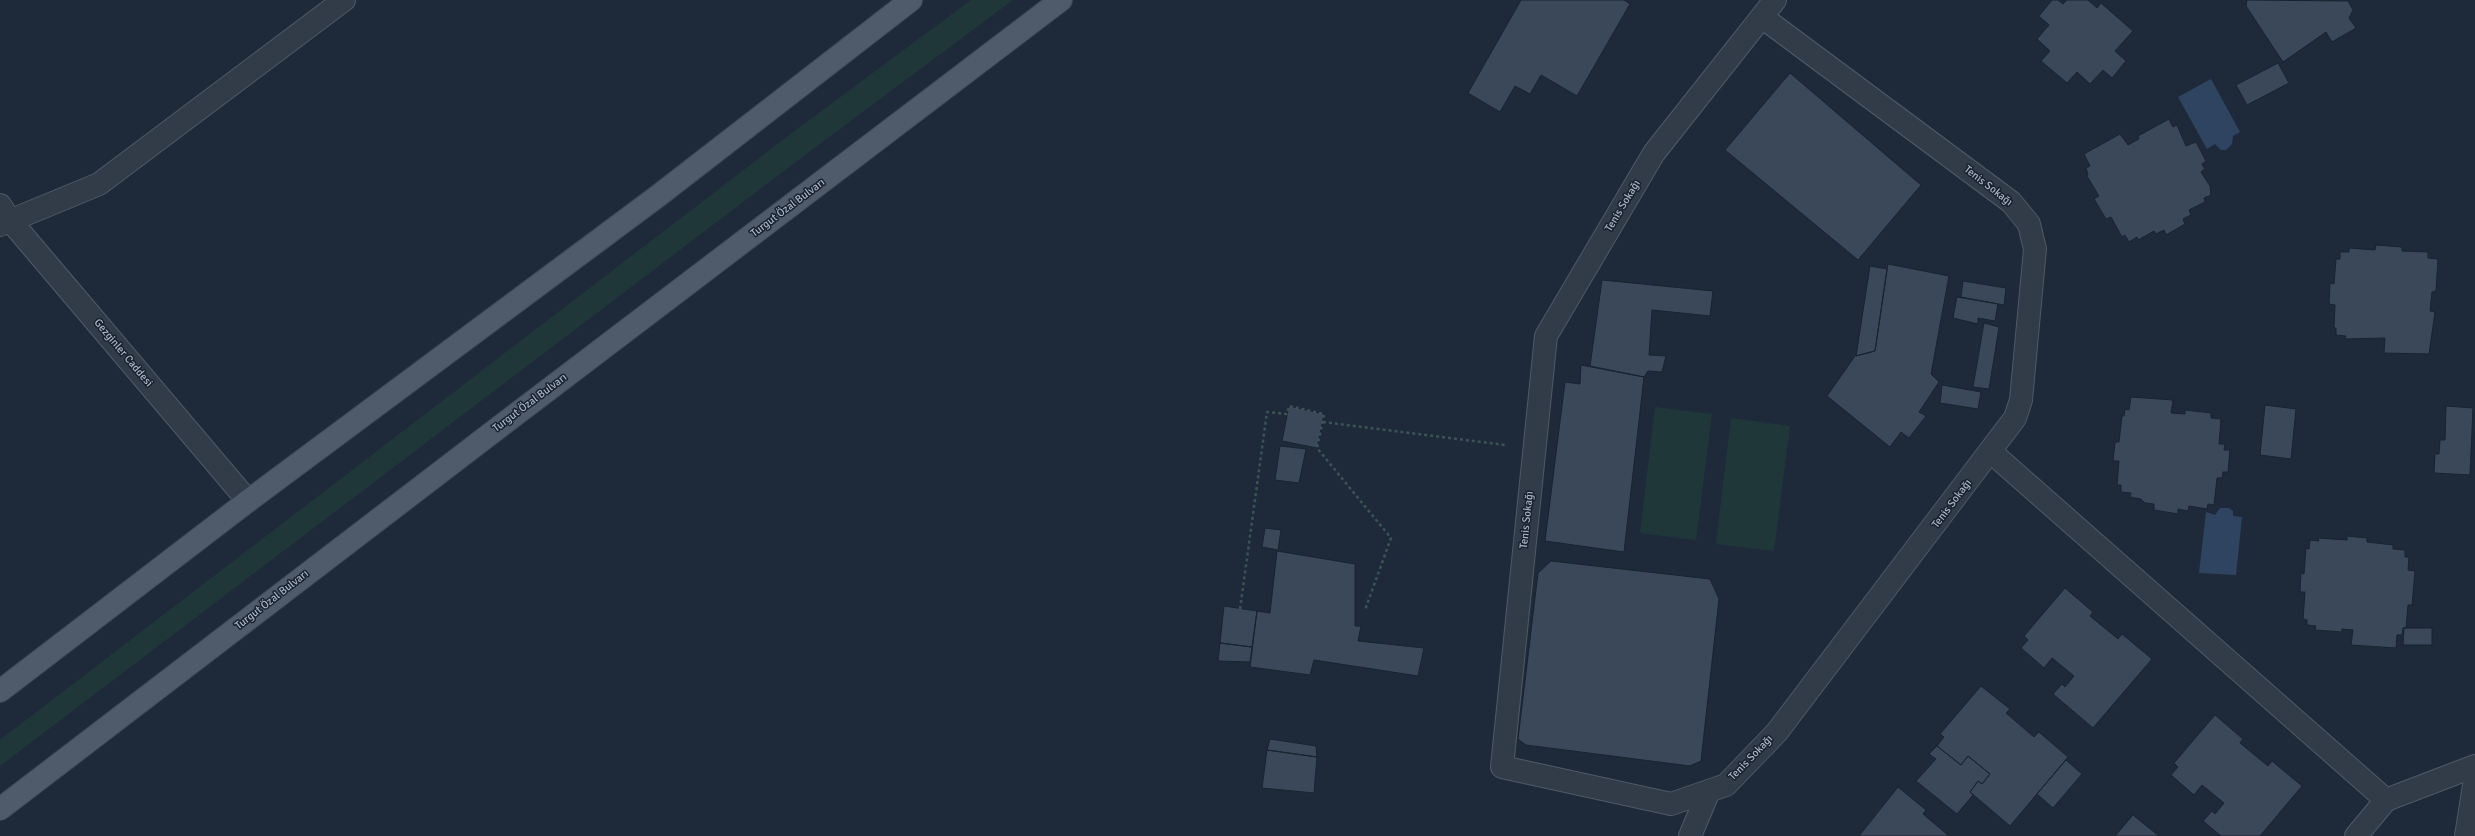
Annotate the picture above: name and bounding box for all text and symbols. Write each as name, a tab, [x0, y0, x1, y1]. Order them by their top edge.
street label: Tenis Sokağı	[1961, 163, 2015, 209]
street label: Turgut Özal Bulvarı	[748, 176, 828, 240]
street label: Tenis Sokağı	[1602, 178, 1644, 234]
street label: Gezginler Caddesi	[91, 316, 155, 390]
street label: Turgut Özal Bulvarı	[490, 371, 570, 435]
street label: Tenis Sokağı	[1929, 477, 1975, 531]
street label: Tenis Sokağı	[1517, 491, 1537, 549]
street label: Turgut Özal Bulvarı	[233, 567, 311, 633]
street label: Tenis Sokağı	[1726, 733, 1776, 783]

